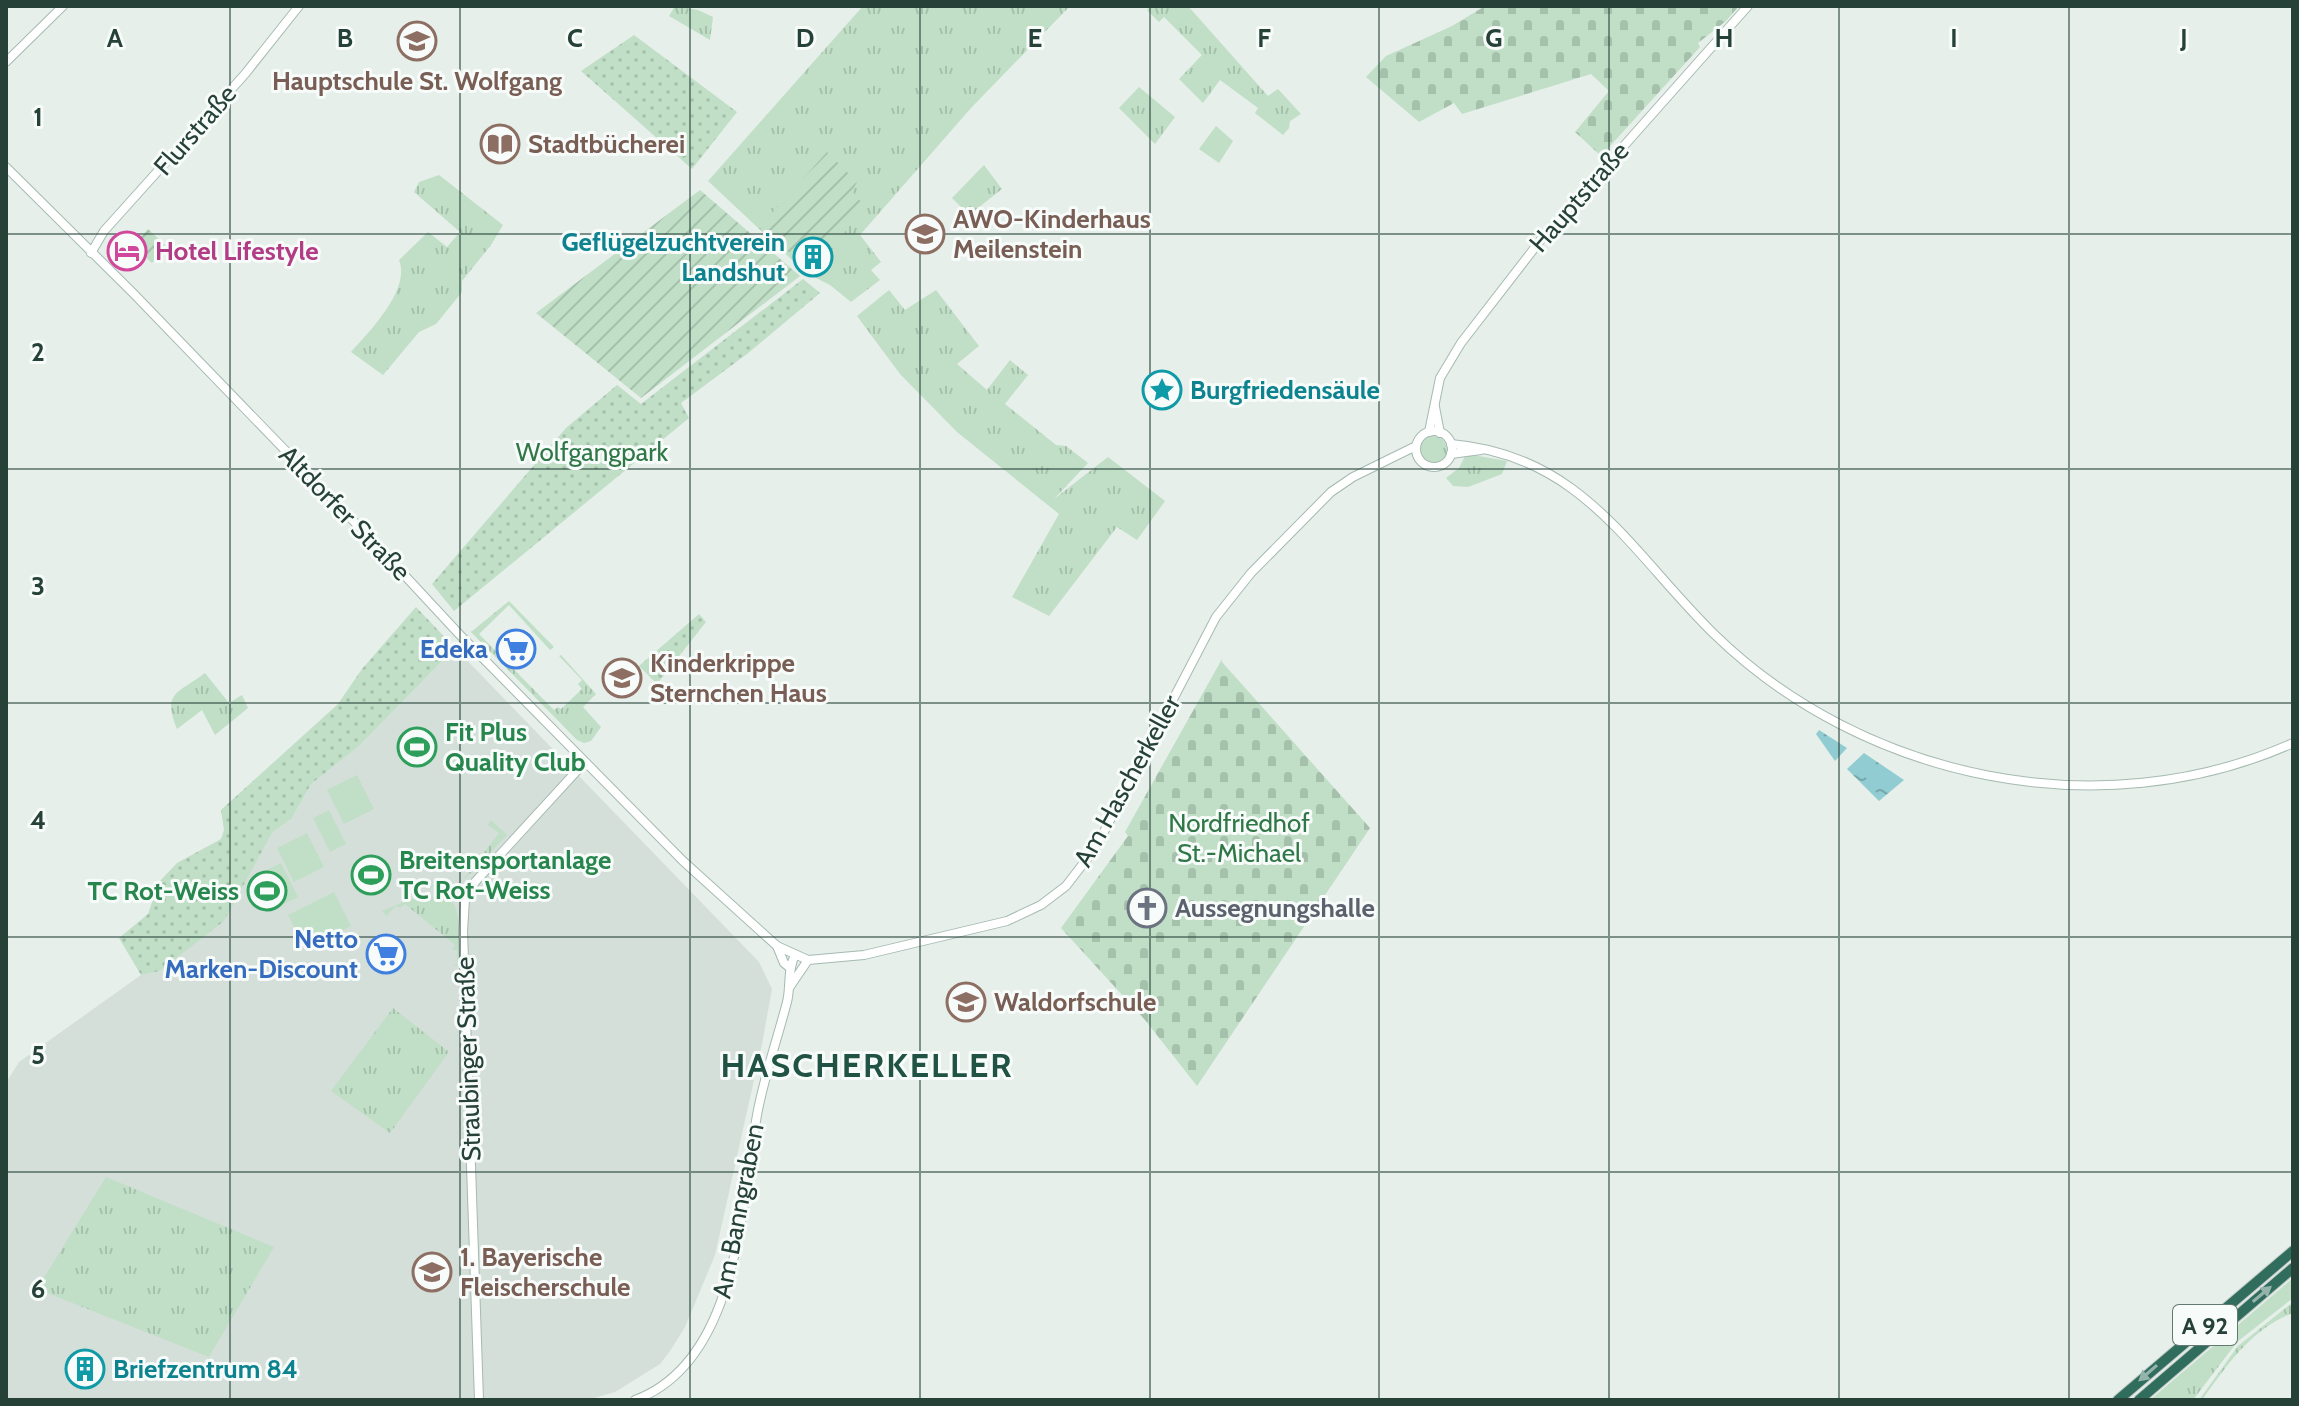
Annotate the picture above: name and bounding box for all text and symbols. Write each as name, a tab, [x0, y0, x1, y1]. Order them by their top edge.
school or university icon: Hauptschule St. Wolfgang	[396, 20, 438, 62]
text: A	[107, 22, 124, 54]
text: B	[337, 22, 353, 54]
text: C	[567, 22, 583, 54]
text: D	[796, 22, 814, 54]
text: E	[1028, 22, 1042, 54]
text: F	[1257, 22, 1271, 54]
text: G	[1485, 22, 1503, 54]
text: H	[1715, 22, 1733, 54]
text: I	[1950, 22, 1958, 54]
text: J	[2179, 22, 2188, 54]
place label: Hauptschule St. Wolfgang	[272, 65, 562, 97]
street label: Flurstraße	[147, 78, 243, 182]
text: 1	[33, 101, 43, 133]
library icon: Stadtbücherei	[479, 123, 521, 165]
place label: Stadtbücherei	[528, 128, 685, 160]
street label: Hauptstraße	[1522, 135, 1636, 259]
place label: AWO-Kinderhaus Meilenstein	[953, 203, 1151, 265]
school or university icon: AWO-Kinderhaus Meilenstein	[904, 213, 946, 255]
place label: Geflügelzuchtverein Landshut	[561, 226, 785, 288]
hotel icon: Hotel Lifestyle	[106, 230, 148, 272]
place label: Hotel Lifestyle	[155, 235, 319, 267]
building icon: Geflügelzuchtverein Landshut	[792, 236, 834, 278]
text: 2	[31, 336, 45, 368]
place icon: Burgfriedensäule	[1141, 369, 1183, 411]
place label: Burgfriedensäule	[1190, 374, 1380, 406]
park label: Wolfgangpark	[516, 436, 668, 468]
street label: Altdorfer Straße	[273, 439, 417, 587]
text: 3	[31, 570, 45, 602]
supermarket icon: Edeka	[495, 628, 537, 670]
place label: Edeka	[420, 633, 488, 665]
place label: Kinderkrippe Sternchen Haus	[650, 647, 827, 709]
school or university icon: Kinderkrippe Sternchen Haus	[601, 657, 643, 699]
street label: Am Hascherkeller	[1067, 689, 1188, 873]
place label: Fit Plus Quality Club	[445, 716, 586, 778]
sports icon: Fit Plus Quality Club	[396, 726, 438, 768]
text: 4	[30, 804, 46, 836]
park label: Nordfriedhof St.-Michael	[1168, 807, 1310, 869]
place label: Breitensportanlage TC Rot-Weiss	[399, 844, 611, 906]
sports icon: Breitensportanlage TC Rot-Weiss	[350, 854, 392, 896]
sports icon: TC Rot-Weiss	[246, 870, 288, 912]
place label: TC Rot-Weiss	[88, 875, 239, 907]
church icon: Aussegnungshalle	[1126, 887, 1168, 929]
place label: Aussegnungshalle	[1175, 892, 1375, 924]
place label: Netto Marken-Discount	[165, 923, 358, 985]
supermarket icon: Netto Marken-Discount	[365, 933, 407, 975]
street label: Straubinger Straße	[448, 956, 488, 1162]
school or university icon: Waldorfschule	[945, 981, 987, 1023]
place label: Waldorfschule	[994, 986, 1156, 1018]
text: 5	[31, 1039, 45, 1071]
district label: HASCHERKELLER	[720, 1044, 1014, 1086]
street label: Am Banngraben	[705, 1121, 771, 1301]
place label: 1. Bayerische Fleischerschule	[460, 1241, 630, 1303]
school or university icon: 1. Bayerische Fleischerschule	[411, 1251, 453, 1293]
text: 6	[31, 1273, 45, 1305]
one-way arrow	[2251, 1286, 2271, 1303]
road number: A 92	[2173, 1305, 2237, 1345]
building icon: Briefzentrum 84	[64, 1348, 106, 1390]
place label: Briefzentrum 84	[113, 1353, 298, 1385]
one-way arrow	[2138, 1364, 2157, 1382]

